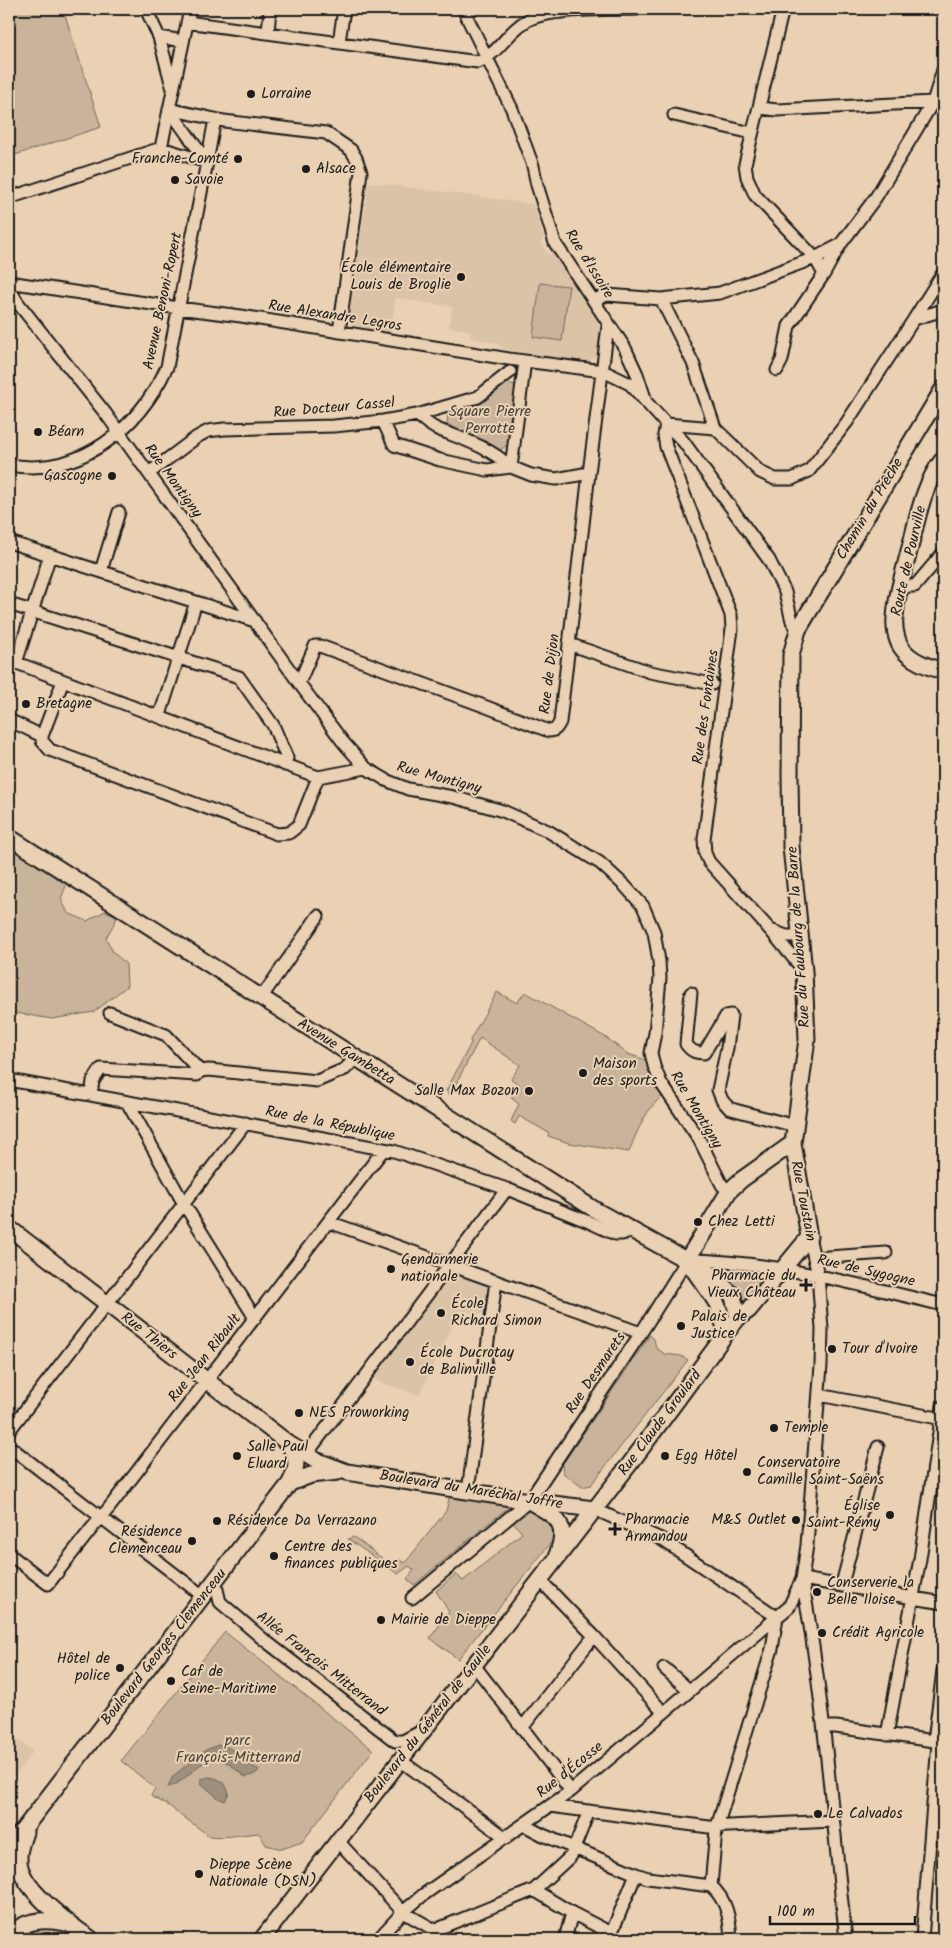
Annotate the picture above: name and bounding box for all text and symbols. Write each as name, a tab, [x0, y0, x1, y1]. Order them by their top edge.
place label: Lorraine	[261, 82, 312, 106]
marker: Lorraine	[245, 88, 257, 100]
place label: Franche-Comté	[132, 147, 229, 171]
marker: Franche-Comté	[232, 153, 244, 165]
place label: Alsace	[316, 157, 356, 181]
marker: Alsace	[300, 163, 312, 175]
place label: Savoie	[185, 168, 224, 192]
marker: Savoie	[169, 174, 181, 186]
street label: Rue d'Issoire	[558, 225, 620, 304]
street label: Avenue Benoni-Ropert	[137, 230, 189, 372]
place label: École élémentaire Louis de Broglie	[341, 256, 451, 297]
marker: École élémentaire Louis de Broglie	[455, 271, 467, 283]
street label: Rue Alexandre Legros	[266, 294, 404, 339]
street label: Rue Docteur Cassel	[272, 391, 396, 425]
park label: Square Pierre Perrotte	[449, 400, 531, 441]
place label: Béarn	[48, 420, 84, 444]
marker: Béarn	[32, 426, 44, 438]
street label: Rue Montigny	[138, 439, 209, 524]
street label: Chemin du Prêche	[830, 453, 910, 565]
place label: Gascogne	[44, 464, 102, 488]
marker: Gascogne	[106, 470, 118, 482]
street label: Route de Pourville	[885, 503, 933, 619]
street label: Rue de Dijon	[533, 632, 567, 716]
street label: Rue des Fontaines	[686, 648, 726, 766]
place label: Bretagne	[36, 692, 92, 716]
marker: Bretagne	[20, 698, 32, 710]
street label: Rue Montigny	[394, 755, 485, 801]
street label: Rue du Faubourg de la Barre	[781, 845, 817, 1029]
street label: Avenue Gambetta	[292, 1012, 400, 1092]
place label: Maison des sports	[593, 1052, 658, 1093]
marker: Maison des sports	[577, 1067, 589, 1079]
street label: Rue Montigny	[663, 1067, 729, 1154]
place label: Salle Max Bozon	[415, 1079, 519, 1103]
marker: Salle Max Bozon	[523, 1085, 535, 1097]
street label: Rue de la République	[263, 1100, 397, 1148]
street label: Rue Toustain	[783, 1159, 823, 1243]
place label: Chez Letti	[708, 1210, 776, 1234]
marker: Chez Letti	[692, 1216, 704, 1228]
place label: Gendarmerie nationale	[401, 1248, 479, 1289]
street label: Rue de Sygogne	[815, 1248, 918, 1294]
marker: Gendarmerie nationale	[385, 1263, 397, 1275]
place label: Pharmacie du Vieux Château	[707, 1264, 796, 1305]
marker: Pharmacie du Vieux Château	[800, 1279, 812, 1291]
place label: École Richard Simon	[451, 1292, 542, 1333]
place label: Palais de Justice	[691, 1305, 747, 1346]
street label: Rue Thiers	[115, 1306, 183, 1366]
marker: École Richard Simon	[435, 1307, 447, 1319]
street label: Rue Jean Ribault	[162, 1308, 248, 1408]
marker: Palais de Justice	[675, 1320, 687, 1332]
street label: Rue Desmarets	[560, 1327, 633, 1419]
place label: Tour d'Ivoire	[842, 1337, 918, 1361]
place label: École Ducrotay de Balinville	[420, 1341, 515, 1382]
marker: Tour d'Ivoire	[826, 1343, 838, 1355]
marker: École Ducrotay de Balinville	[404, 1356, 416, 1368]
street label: Rue Claude Groulard	[612, 1365, 708, 1481]
place label: NES Proworking	[309, 1401, 409, 1425]
marker: NES Proworking	[293, 1407, 305, 1419]
place label: Temple	[784, 1416, 829, 1440]
marker: Temple	[768, 1422, 780, 1434]
place label: Salle Paul Eluard	[247, 1435, 309, 1476]
place label: Egg Hôtel	[675, 1444, 737, 1468]
marker: Salle Paul Eluard	[231, 1450, 243, 1462]
marker: Egg Hôtel	[659, 1450, 671, 1462]
place label: Conservatoire Camille Saint-Saëns	[757, 1451, 884, 1492]
street label: Boulevard du Maréchal Joffre	[378, 1464, 565, 1516]
marker: Conservatoire Camille Saint-Saëns	[741, 1466, 753, 1478]
place label: Église Saint-Rémy	[806, 1494, 881, 1535]
place label: Pharmacie Armandou	[625, 1508, 689, 1549]
place label: M&S Outlet	[711, 1508, 786, 1532]
place label: Résidence Da Verrazano	[227, 1509, 377, 1533]
marker: Église Saint-Rémy	[884, 1509, 896, 1521]
marker: M&S Outlet	[790, 1514, 802, 1526]
marker: Résidence Da Verrazano	[211, 1515, 223, 1527]
place label: Résidence Clemenceau	[108, 1520, 182, 1561]
marker: Pharmacie Armandou	[609, 1523, 621, 1535]
marker: Résidence Clemenceau	[186, 1535, 198, 1547]
place label: Centre des finances publiques	[284, 1535, 398, 1576]
marker: Centre des finances publiques	[268, 1550, 280, 1562]
street label: Boulevard Georges Clemenceau	[95, 1563, 233, 1731]
place label: Conserverie la Belle Iloise	[827, 1571, 914, 1612]
marker: Conserverie la Belle Iloise	[811, 1586, 823, 1598]
street label: Allée François Mitterrand	[251, 1605, 392, 1723]
place label: Mairie de Dieppe	[391, 1608, 496, 1632]
marker: Mairie de Dieppe	[375, 1614, 387, 1626]
place label: Crédit Agricole	[832, 1621, 924, 1645]
marker: Crédit Agricole	[816, 1627, 828, 1639]
street label: Boulevard du Général de Gaulle	[358, 1639, 498, 1809]
place label: Hôtel de police	[57, 1647, 110, 1688]
place label: Caf de Seine-Maritime	[181, 1660, 277, 1701]
marker: Hôtel de police	[114, 1662, 126, 1674]
marker: Caf de Seine-Maritime	[165, 1675, 177, 1687]
park label: parc François-Mitterrand	[176, 1729, 301, 1770]
street label: Rue d'Écosse	[531, 1735, 609, 1805]
place label: Le Calvados	[828, 1802, 903, 1826]
marker: Le Calvados	[812, 1808, 824, 1820]
place label: Dieppe Scène Nationale (DSN)	[209, 1853, 316, 1894]
marker: Dieppe Scène Nationale (DSN)	[193, 1868, 205, 1880]
scale bar	[770, 1893, 914, 1925]
text: 100 m	[777, 1900, 815, 1924]

